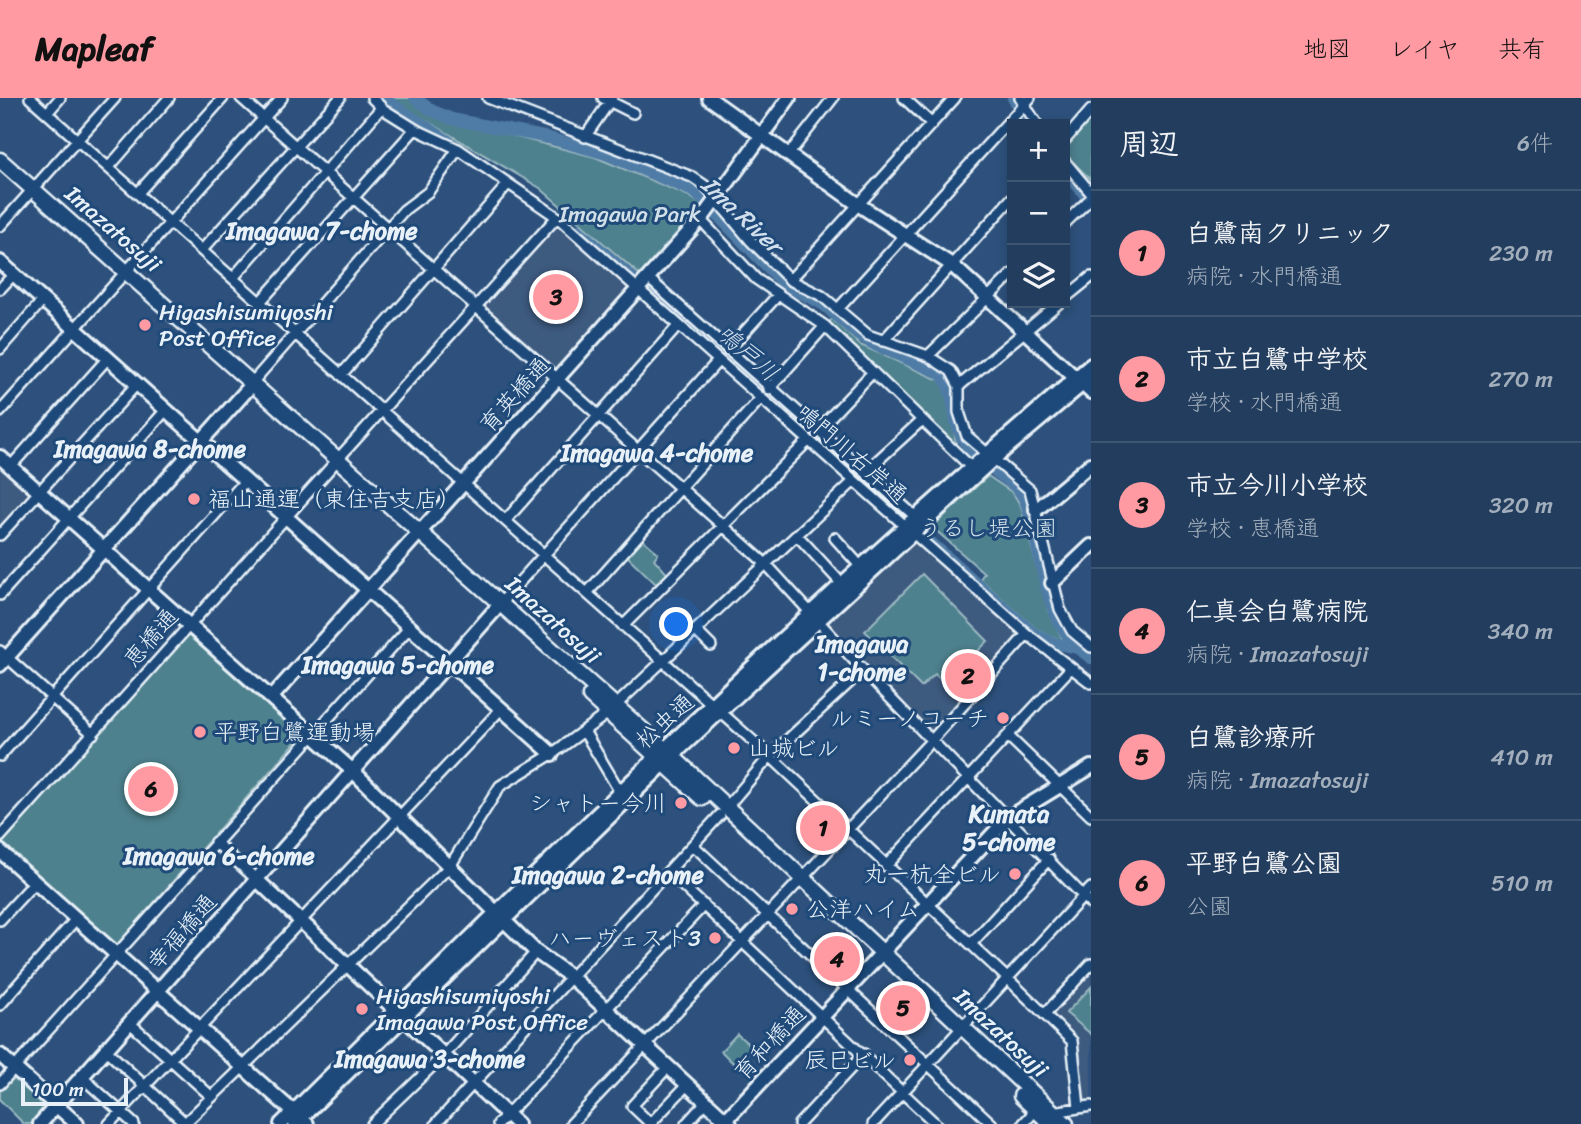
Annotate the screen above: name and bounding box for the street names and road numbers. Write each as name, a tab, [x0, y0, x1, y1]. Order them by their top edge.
street label: Imazatosuji	[54, 174, 172, 284]
street label: 育英橋通	[469, 347, 561, 443]
street label: 鳴門川右岸通	[786, 393, 918, 515]
street label: Imazatosuji	[495, 565, 611, 675]
street label: 恵橋通	[113, 599, 189, 677]
street label: 松虫通	[626, 683, 704, 759]
street label: 幸福橋通	[136, 884, 228, 980]
street label: Imazatosuji	[943, 977, 1059, 1089]
street label: 育和橋通	[724, 995, 816, 1091]

